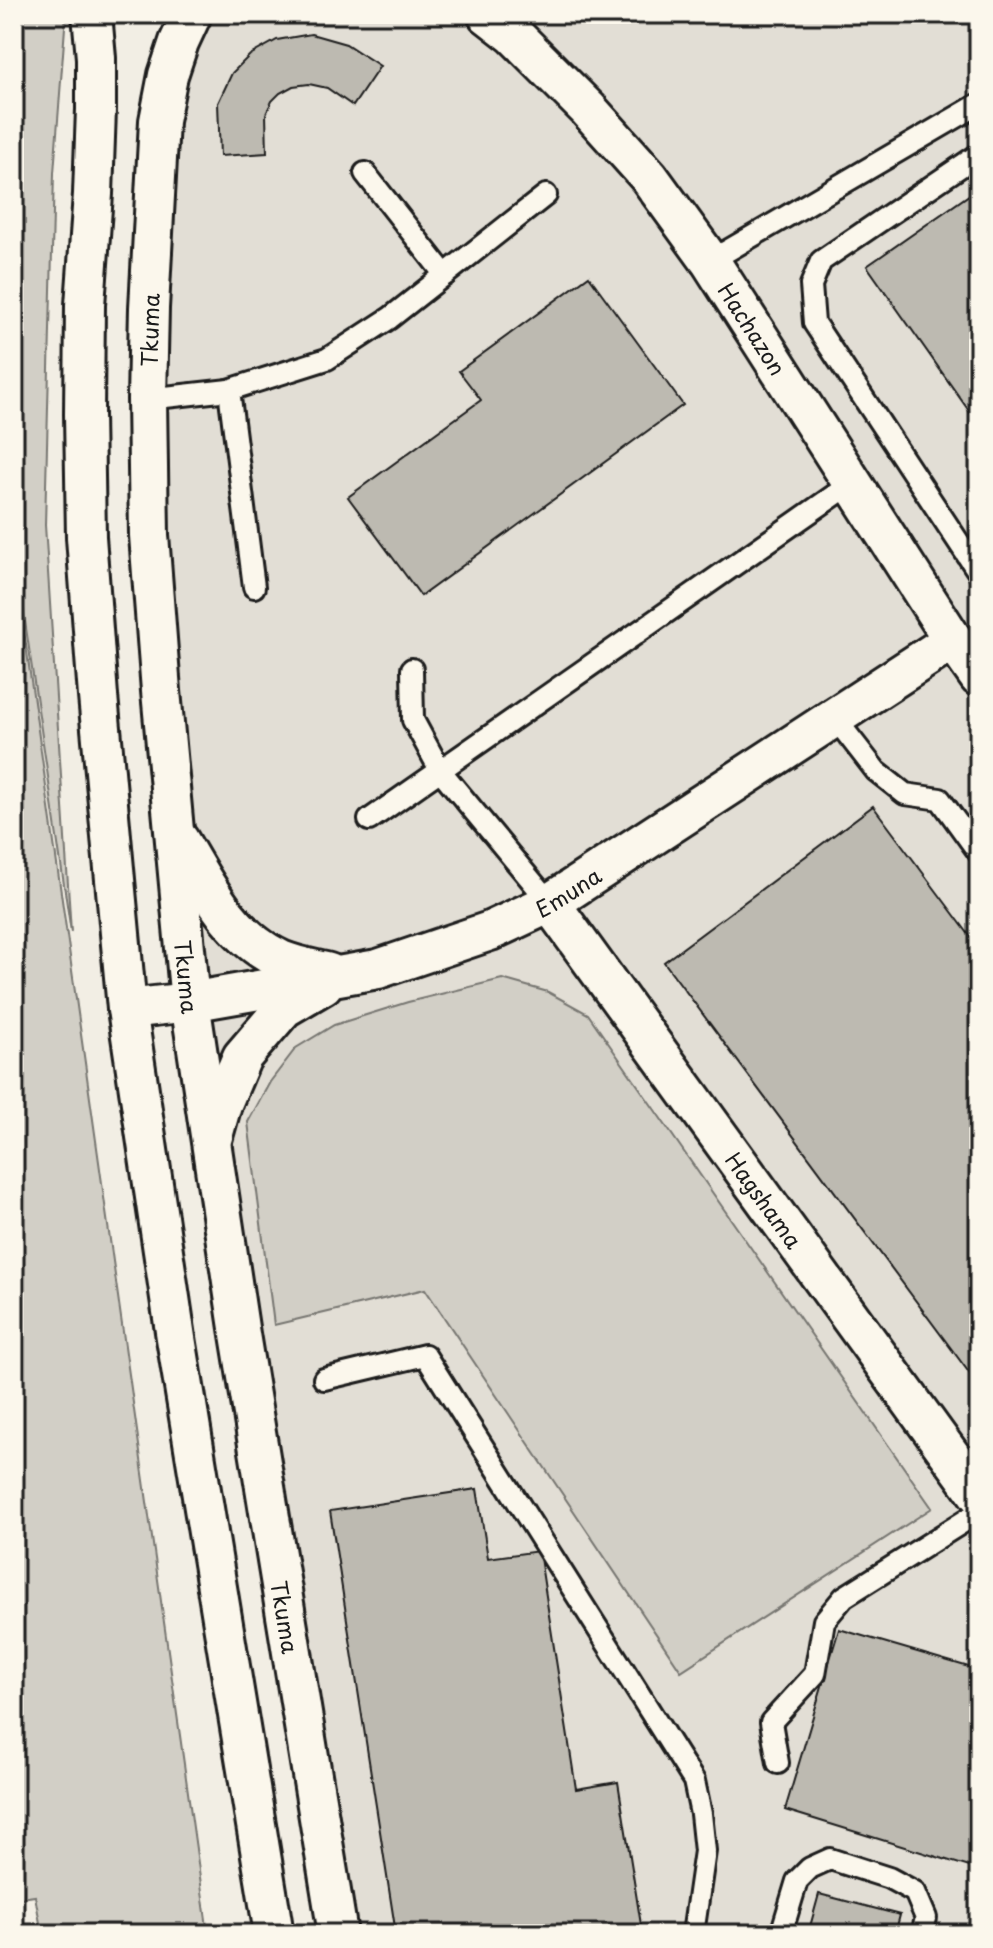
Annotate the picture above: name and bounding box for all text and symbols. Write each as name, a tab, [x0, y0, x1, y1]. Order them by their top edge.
street label: Hachazon	[711, 276, 795, 381]
street label: Tkuma	[131, 292, 167, 367]
street label: Emuna	[529, 858, 607, 924]
street label: Tkuma	[168, 938, 208, 1016]
street label: Hagshama	[718, 1144, 811, 1255]
street label: Tkuma	[264, 1578, 308, 1656]

